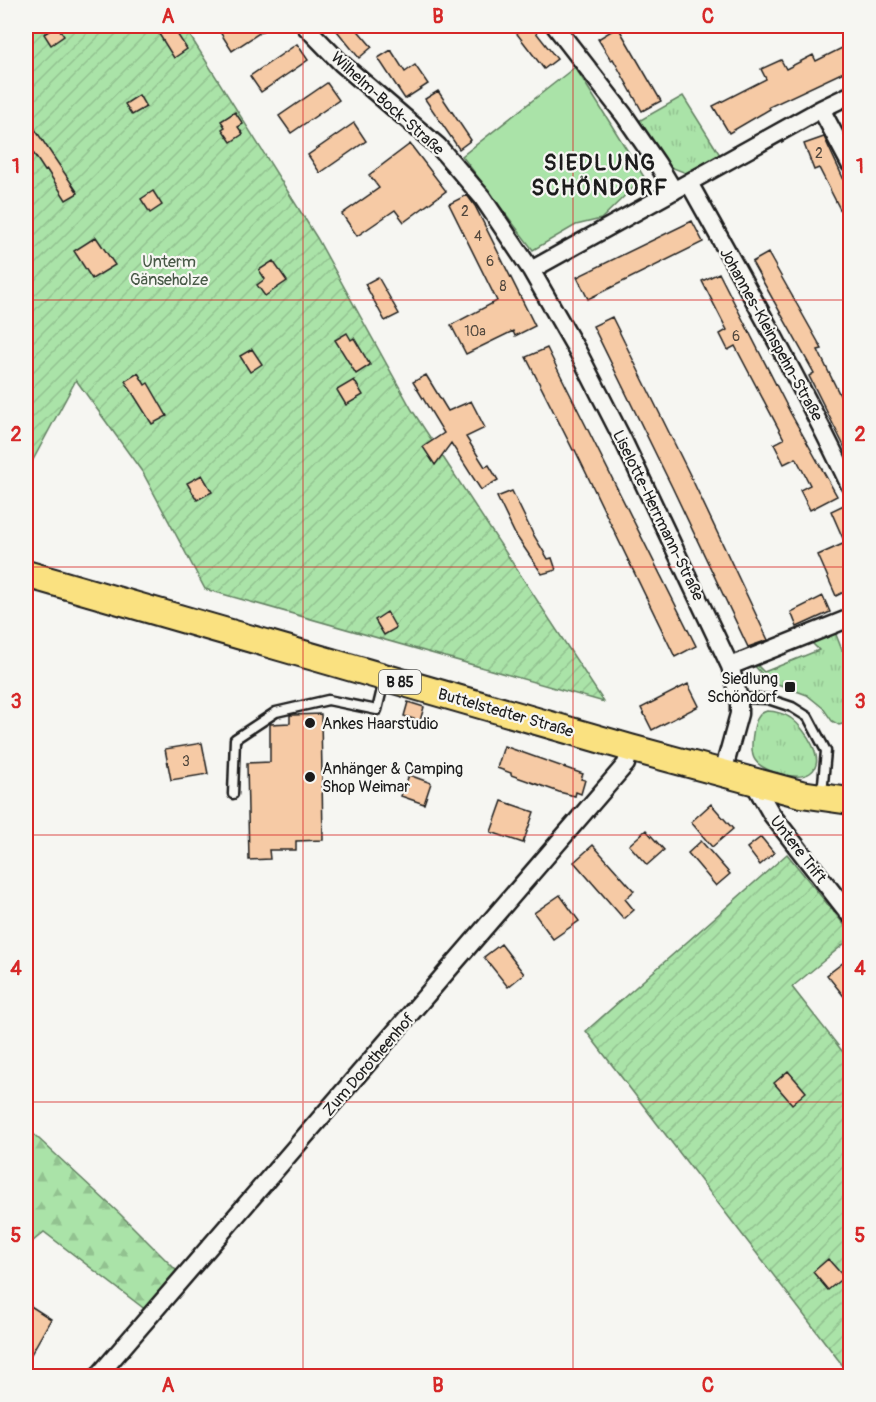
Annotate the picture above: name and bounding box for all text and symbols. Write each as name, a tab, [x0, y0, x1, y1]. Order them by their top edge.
text: A	[162, 4, 175, 29]
text: B	[432, 4, 444, 29]
text: C	[702, 4, 714, 29]
street label: Wilhelm-Bock-Straße	[327, 48, 448, 160]
house number: 2	[815, 145, 823, 162]
district label: SIEDLUNG SCHÖNDORF	[531, 149, 669, 202]
text: 1	[12, 154, 20, 179]
text: 1	[856, 154, 864, 179]
house number: 2	[461, 203, 469, 220]
house number: 4	[474, 228, 482, 245]
street label: Johannes-Kleinspehn-Straße	[715, 244, 827, 425]
park label: Unterm Gänseholze	[130, 252, 208, 290]
house number: 6	[486, 253, 494, 270]
house number: 8	[499, 278, 507, 295]
house number: 10a	[464, 323, 486, 340]
house number: 6	[732, 328, 740, 345]
text: 2	[10, 422, 22, 447]
text: 2	[854, 422, 866, 447]
street label: Liselotte-Herrmann-Straße	[608, 427, 708, 604]
place label: Siedlung Schöndorf	[707, 669, 778, 707]
road number: B 85	[379, 670, 421, 694]
marker: Siedlung Schöndorf	[783, 680, 797, 694]
street label: Buttelstedter Straße	[436, 684, 576, 742]
text: 3	[10, 689, 22, 714]
text: 3	[854, 689, 866, 714]
place label: Ankes Haarstudio	[322, 714, 439, 734]
marker: Ankes Haarstudio	[303, 716, 317, 730]
house number: 3	[182, 753, 190, 770]
place label: Anhänger & Camping Shop Weimar	[322, 759, 463, 797]
marker: Anhänger & Camping Shop Weimar	[303, 770, 317, 784]
street label: Untere Trift	[766, 812, 831, 888]
text: 4	[10, 956, 22, 981]
text: 4	[854, 956, 866, 981]
street label: Zum Dorotheenhof	[319, 1009, 419, 1120]
text: 5	[11, 1223, 22, 1248]
text: 5	[855, 1223, 866, 1248]
text: A	[162, 1373, 175, 1398]
text: B	[432, 1373, 444, 1398]
text: C	[702, 1373, 714, 1398]

